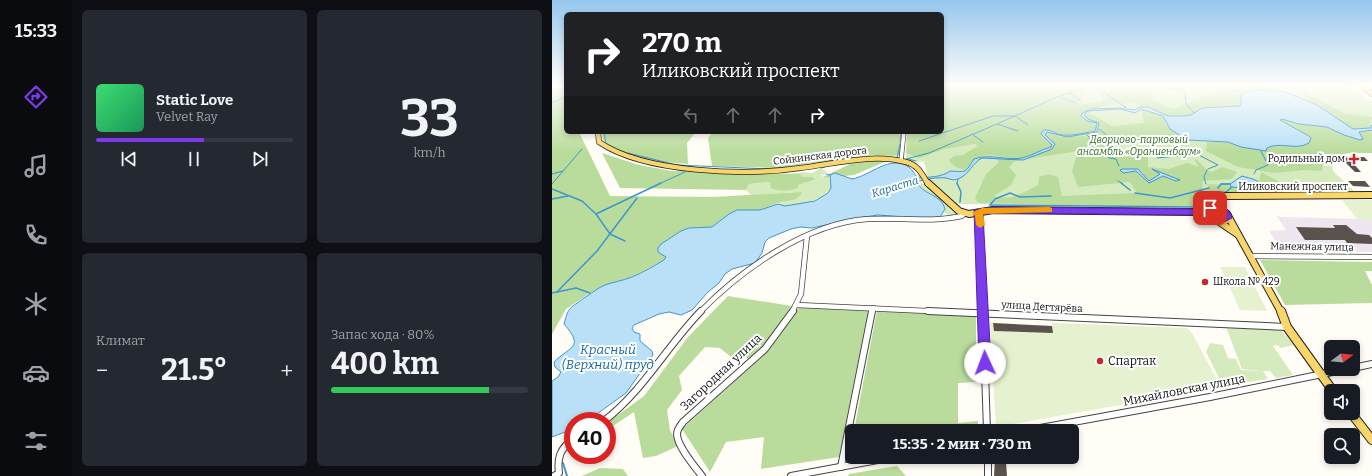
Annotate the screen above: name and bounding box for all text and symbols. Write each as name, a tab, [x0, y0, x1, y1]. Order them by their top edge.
text: 15:33	[15, 20, 57, 42]
text: 270 m	[642, 26, 722, 59]
icon: right	[576, 28, 628, 80]
text: Иликовский проспект	[642, 60, 840, 82]
icon: directions	[22, 83, 50, 111]
text: 33	[400, 87, 459, 150]
text: Static Love	[156, 91, 233, 109]
icon: left	[680, 104, 702, 126]
icon: ahead	[722, 104, 744, 126]
icon: ahead	[764, 104, 786, 126]
icon: right	[806, 104, 828, 126]
text: Velvet Ray	[156, 109, 218, 124]
park label: Дворцово-парковый ансамбль «Ораниенбаум»	[1077, 134, 1201, 158]
street label: Сойкинская дорога	[772, 144, 868, 168]
text: km/h	[413, 145, 446, 160]
icon: previous	[118, 148, 140, 170]
icon: pause	[183, 148, 205, 170]
icon: next	[249, 148, 271, 170]
icon: music	[22, 152, 50, 180]
place label: Родильный дом	[1268, 153, 1345, 165]
marker: Родильный дом	[1348, 153, 1360, 165]
water label: Караста	[870, 174, 920, 200]
street label: Иликовский проспект	[1238, 181, 1348, 193]
pin	[1193, 191, 1227, 225]
icon: arrive	[1199, 197, 1221, 219]
icon: phone	[22, 221, 50, 249]
street label: Манежная улица	[1270, 240, 1354, 254]
place label: Школа № 429	[1213, 276, 1280, 288]
marker: Школа № 429	[1200, 277, 1210, 287]
icon: climate	[22, 290, 50, 318]
street label: улица Дегтярёва	[1000, 299, 1083, 315]
text: Запас хода · 80%	[331, 327, 434, 342]
street label: Загородная улица	[678, 331, 765, 413]
text: Климат	[96, 333, 145, 348]
north arrow	[1324, 340, 1360, 376]
map controls	[1324, 340, 1360, 464]
water label: Красный (Верхний) пруд	[562, 342, 654, 372]
position arrow	[964, 342, 1006, 384]
text: 400 km	[331, 346, 439, 382]
text: 21.5°	[161, 352, 227, 388]
place label: Спартак	[1108, 354, 1156, 368]
marker: Спартак	[1095, 356, 1105, 366]
text: −	[96, 357, 108, 384]
text: +	[280, 357, 293, 384]
icon: car	[22, 359, 50, 387]
street label: Михайловская улица	[1122, 371, 1247, 409]
button: sound	[1324, 384, 1360, 420]
speed limit sign: 40	[564, 412, 616, 464]
icon: filters	[22, 427, 50, 455]
button: search	[1324, 428, 1360, 464]
text: 15:35 · 2 мин · 730 m	[893, 435, 1031, 453]

